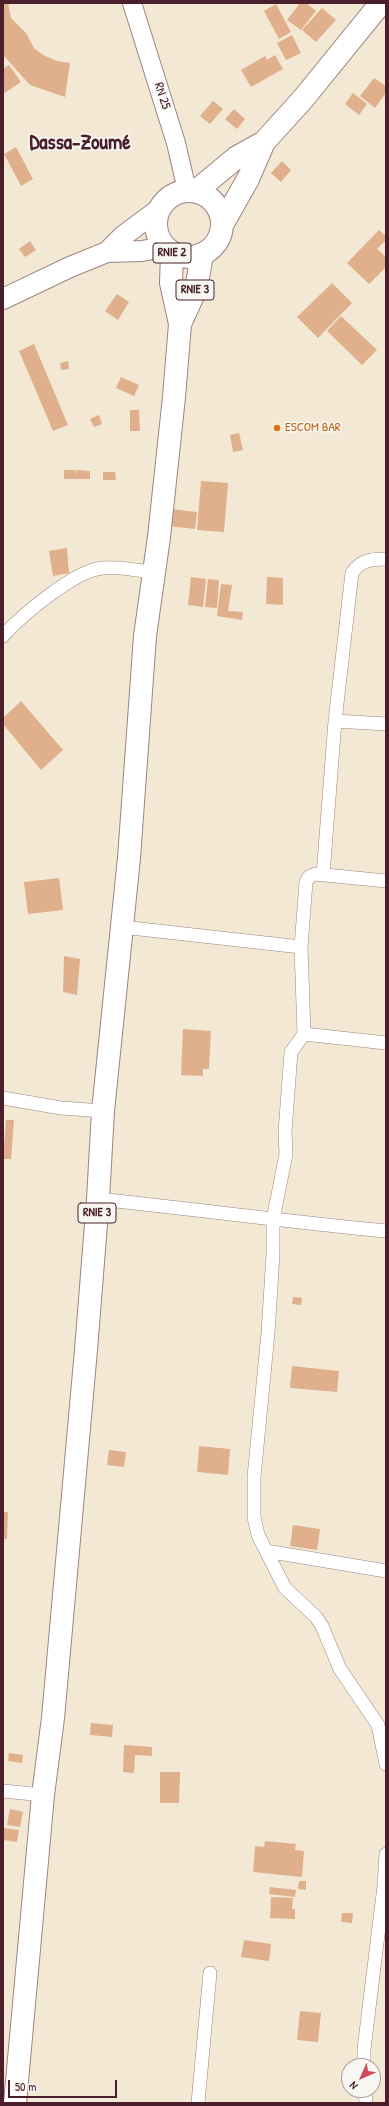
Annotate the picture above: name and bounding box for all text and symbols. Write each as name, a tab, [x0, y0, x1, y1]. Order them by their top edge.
street label: RN 25	[150, 81, 174, 111]
district label: Dassa-Zoumé	[29, 130, 131, 156]
road number: RNIE 2	[153, 243, 191, 263]
road number: RNIE 3	[176, 280, 214, 300]
place label: ESCOM BAR	[285, 420, 341, 436]
marker: ESCOM BAR	[272, 423, 282, 433]
road number: RNIE 3	[78, 1203, 116, 1223]
north arrow	[341, 2058, 381, 2098]
scale bar	[10, 2072, 119, 2098]
text: 50 m	[15, 2078, 36, 2095]
text: N	[346, 2079, 360, 2093]

